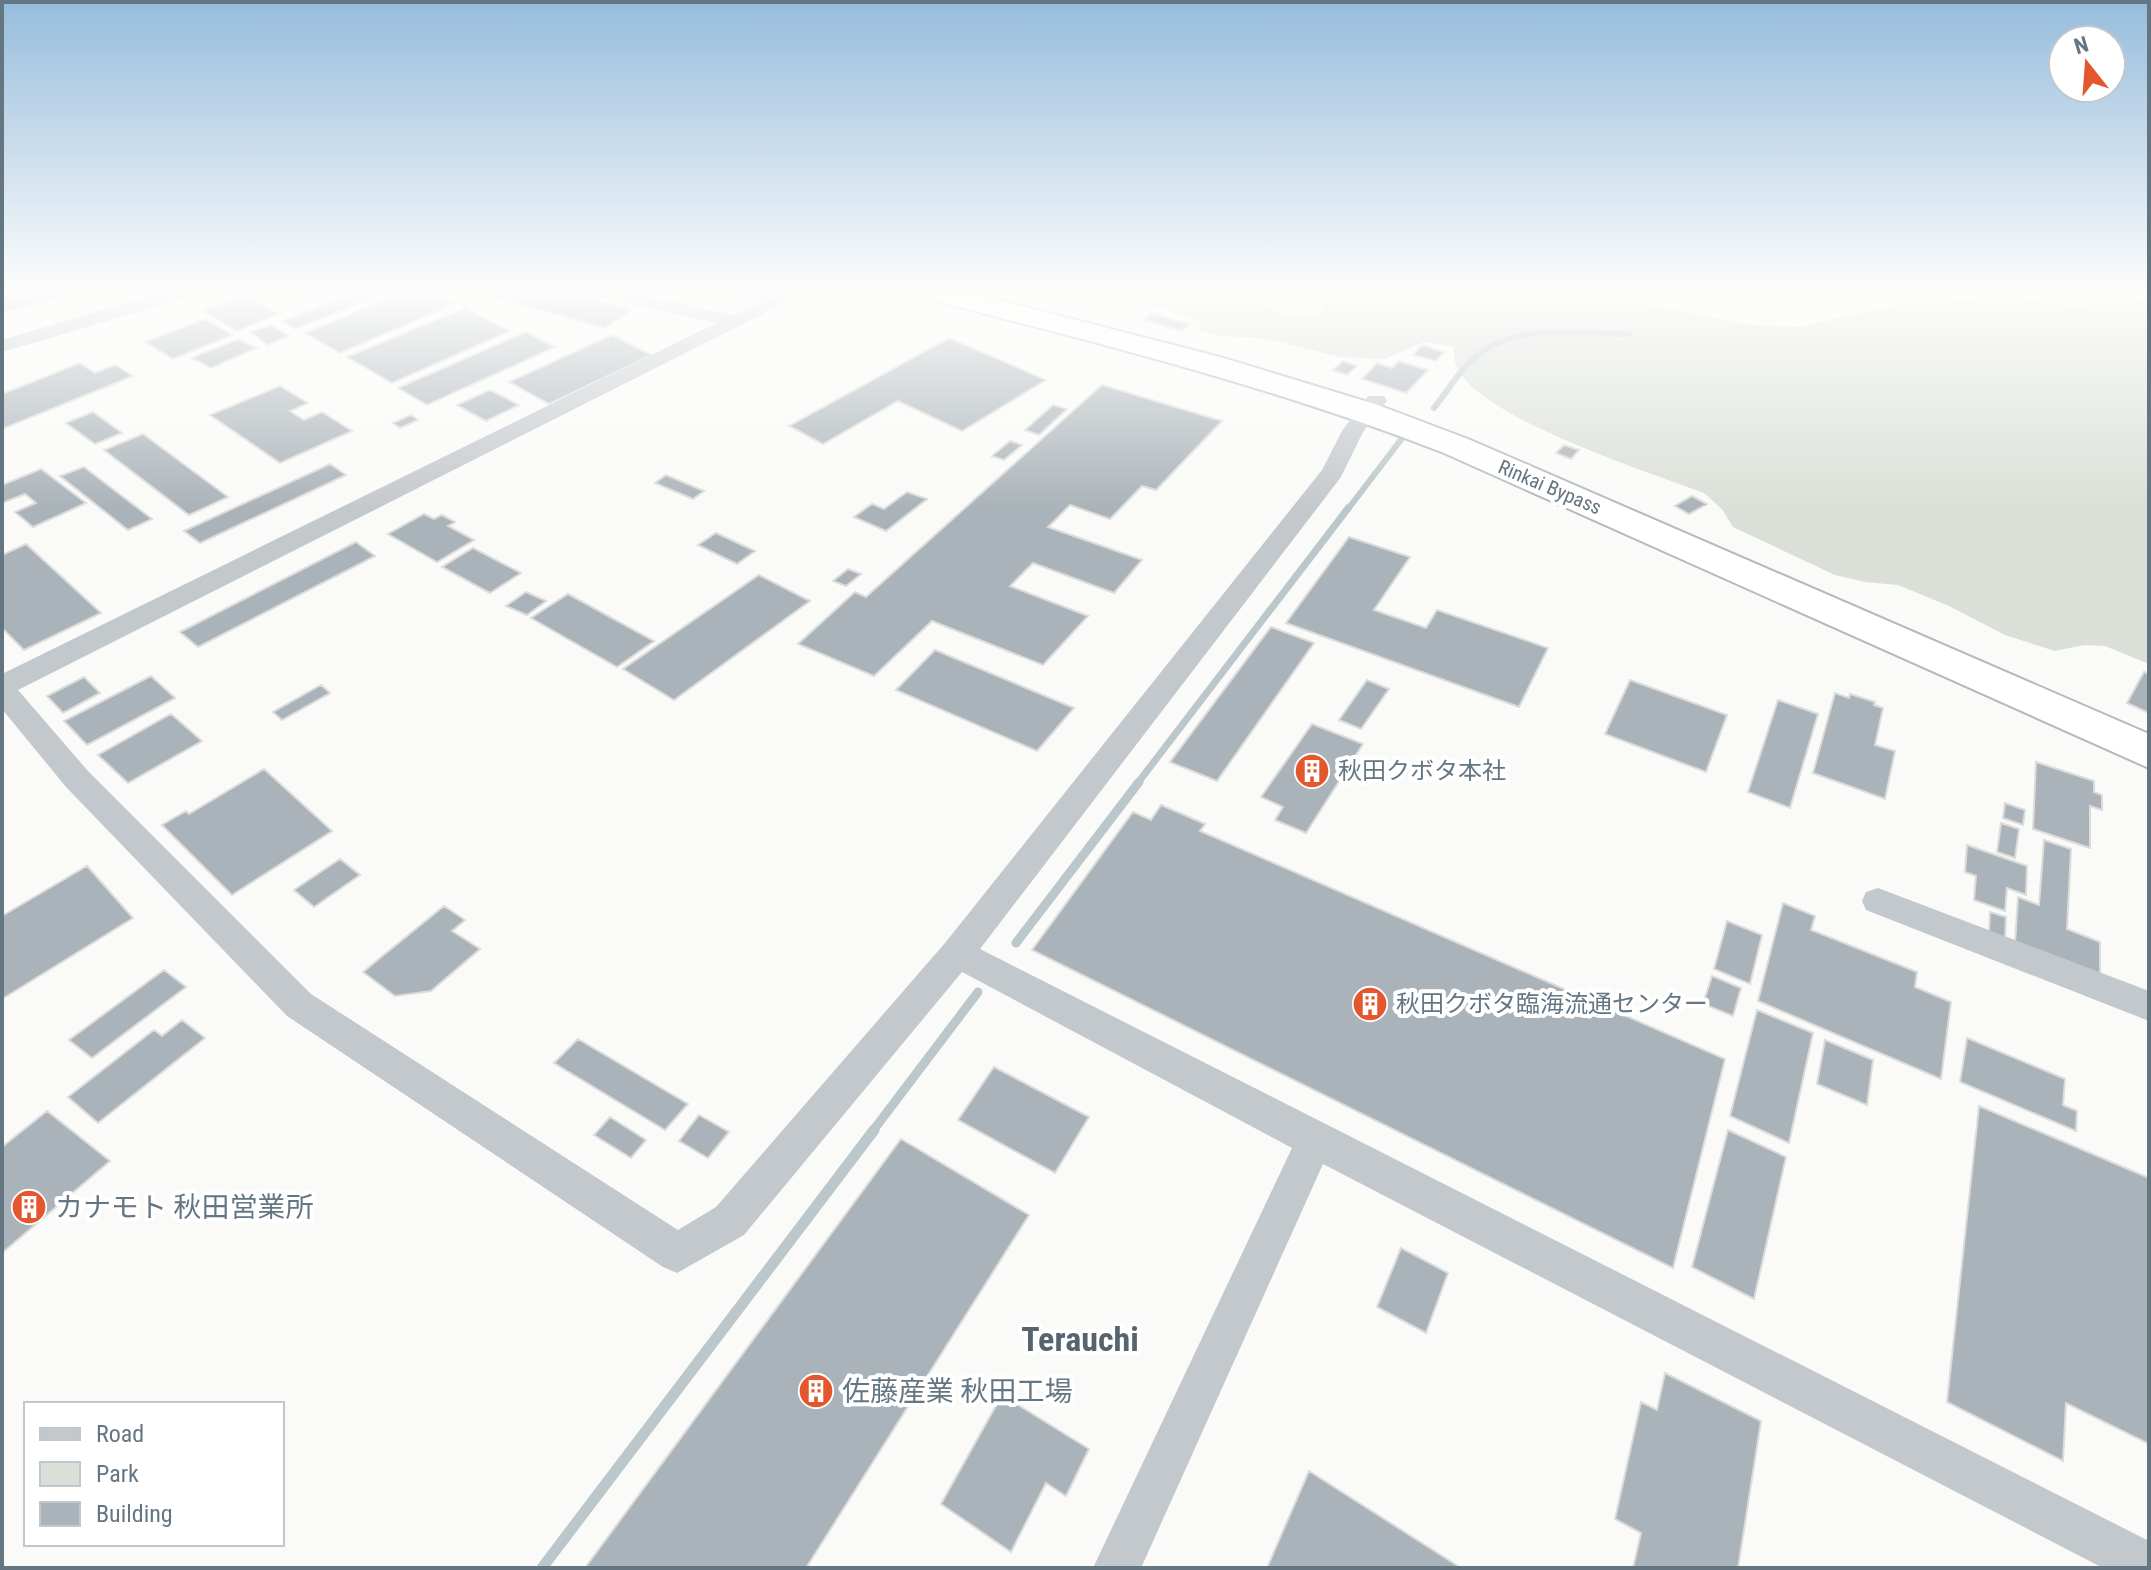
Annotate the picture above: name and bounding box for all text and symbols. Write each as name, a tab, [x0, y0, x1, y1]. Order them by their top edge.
north arrow	[2047, 24, 2127, 104]
text: N	[2071, 31, 2091, 59]
street label: Rinkai Bypass	[1495, 455, 1605, 519]
building icon: 秋田クボタ本社	[1293, 752, 1331, 790]
place label: 秋田クボタ本社	[1338, 757, 1506, 785]
building icon: 秋田クボタ臨海流通センター	[1351, 985, 1389, 1023]
place label: 秋田クボタ臨海流通センター	[1396, 990, 1708, 1018]
building icon: カナモト 秋田営業所	[10, 1188, 48, 1226]
place label: カナモト 秋田営業所	[55, 1191, 313, 1224]
district label: Terauchi	[1021, 1319, 1139, 1359]
building icon: 佐藤産業 秋田工場	[797, 1372, 835, 1410]
place label: 佐藤産業 秋田工場	[842, 1375, 1072, 1408]
legend	[24, 1402, 284, 1546]
text: Road	[96, 1420, 144, 1448]
text: Park	[96, 1460, 139, 1488]
text: Building	[96, 1500, 173, 1528]

